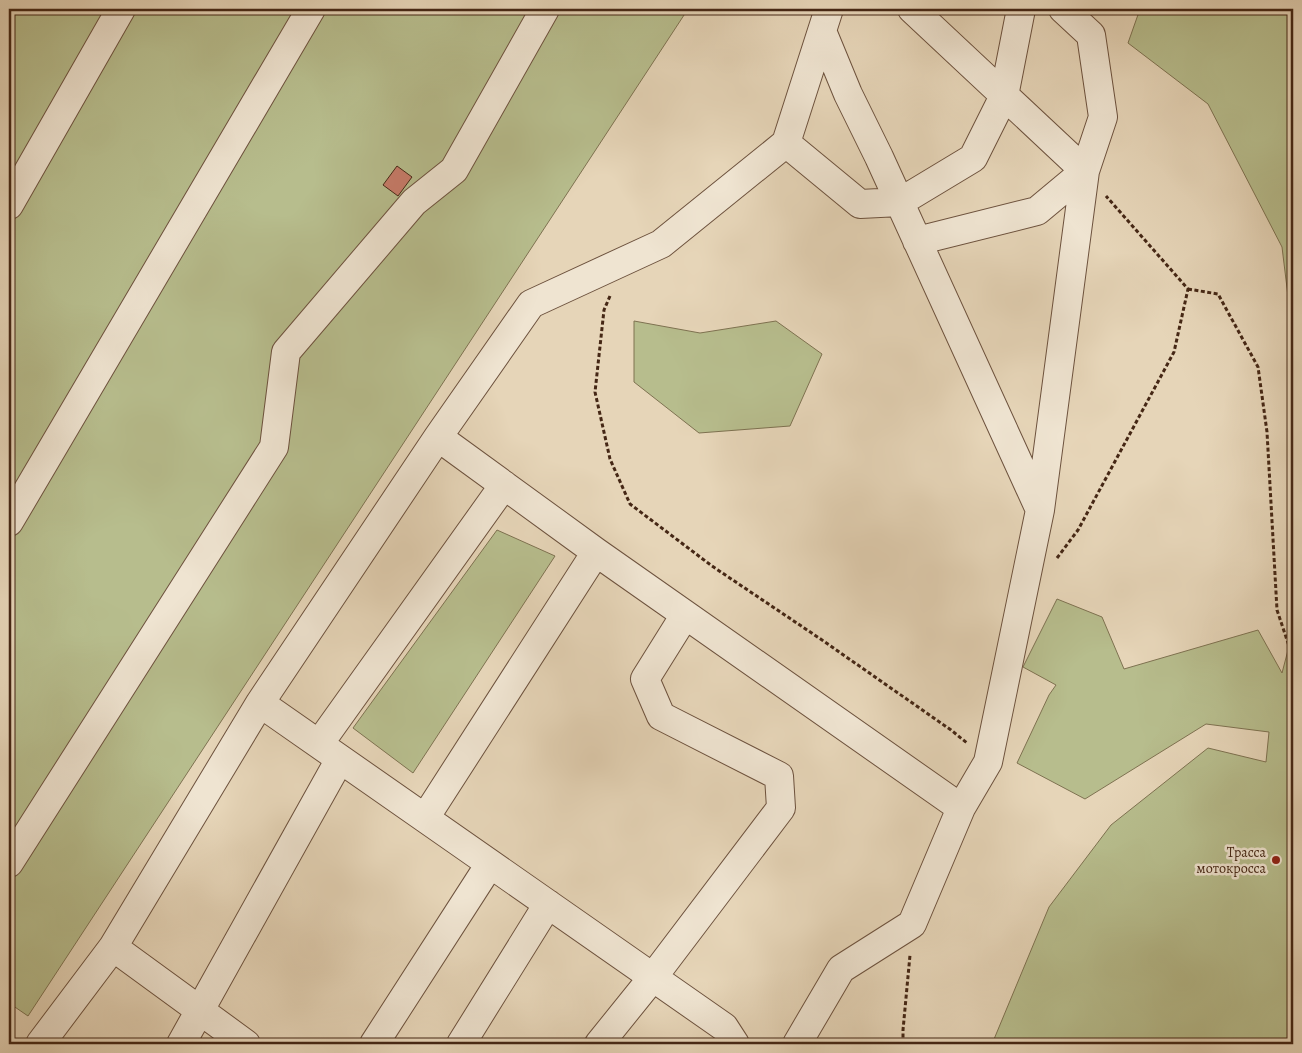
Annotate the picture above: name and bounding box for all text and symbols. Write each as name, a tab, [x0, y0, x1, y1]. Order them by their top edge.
place label: Трасса мотокросса	[1196, 843, 1267, 878]
marker: Трасса мотокросса	[1270, 854, 1282, 866]

